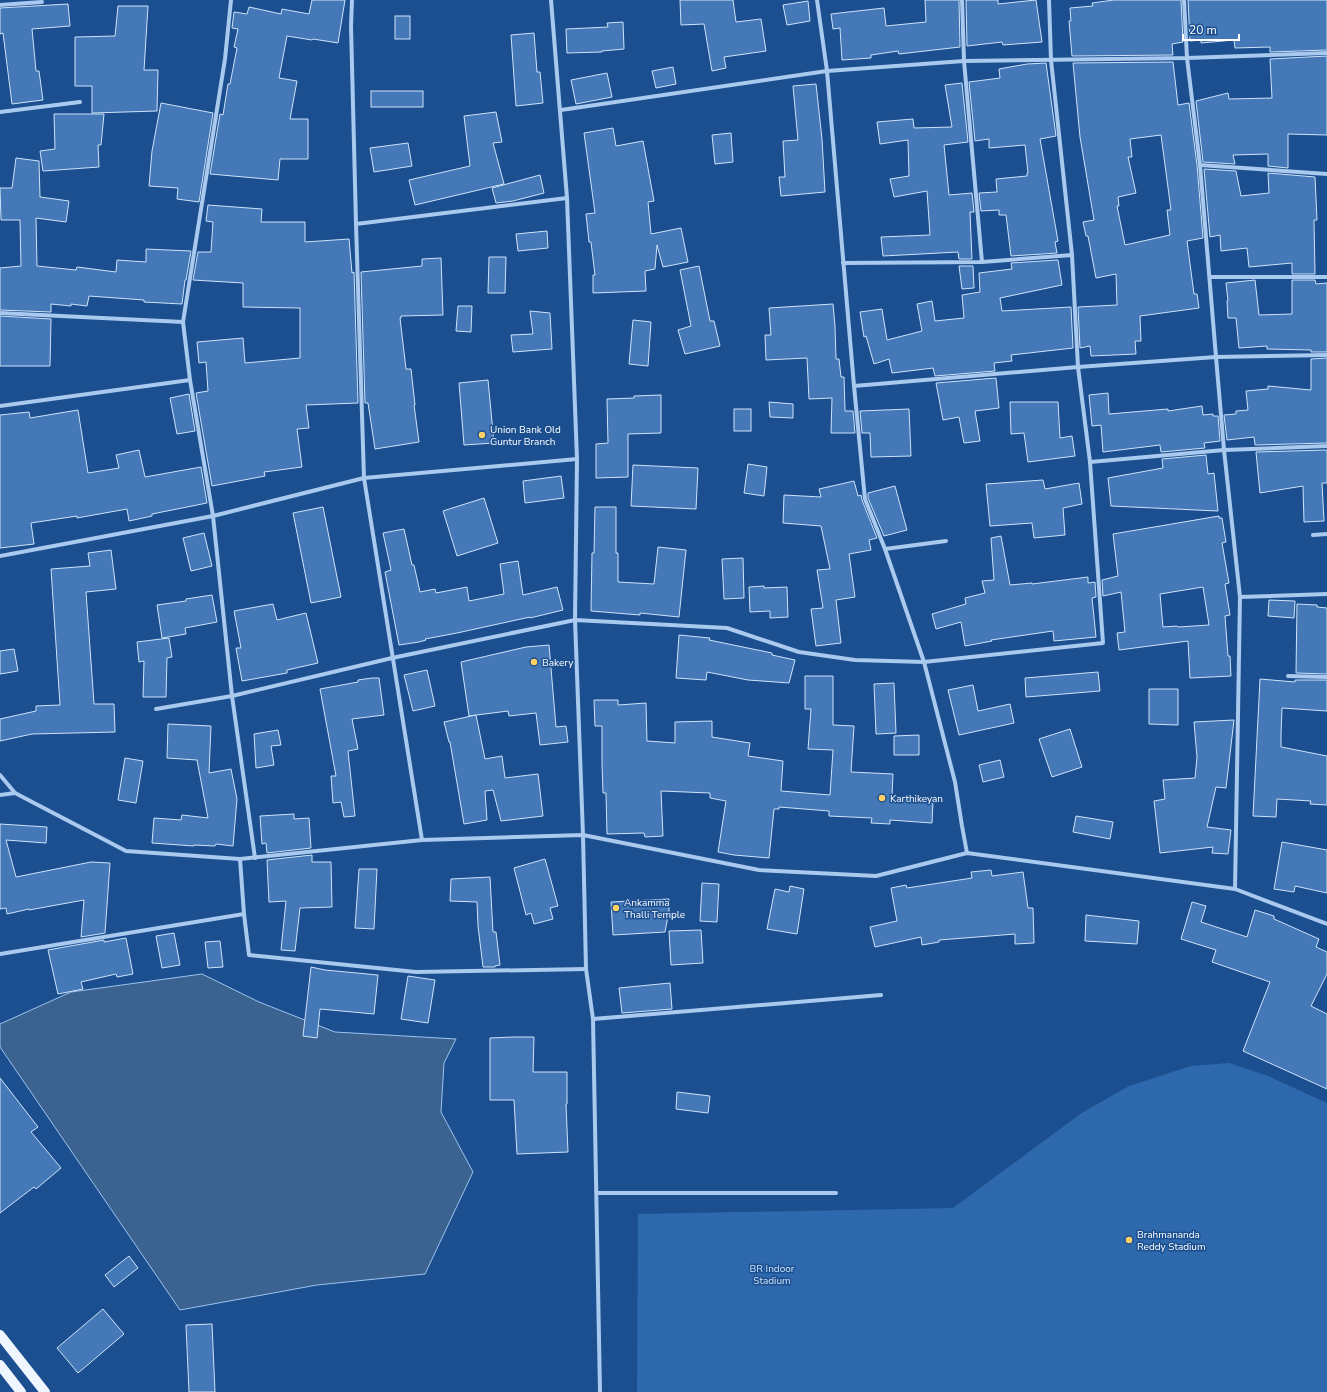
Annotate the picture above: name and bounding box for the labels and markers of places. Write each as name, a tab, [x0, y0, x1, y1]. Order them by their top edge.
place label: Union Bank Old Guntur Branch	[490, 423, 561, 449]
marker: Union Bank Old Guntur Branch	[477, 430, 487, 440]
place label: Bakery	[542, 656, 574, 670]
marker: Bakery	[529, 657, 539, 667]
place label: Karthikeyan	[890, 792, 943, 806]
marker: Karthikeyan	[877, 793, 887, 803]
place label: Ankamma Thalli Temple	[624, 896, 685, 922]
marker: Ankamma Thalli Temple	[611, 903, 621, 913]
place label: Brahmananda Reddy Stadium	[1137, 1228, 1206, 1254]
marker: Brahmananda Reddy Stadium	[1124, 1235, 1134, 1245]

